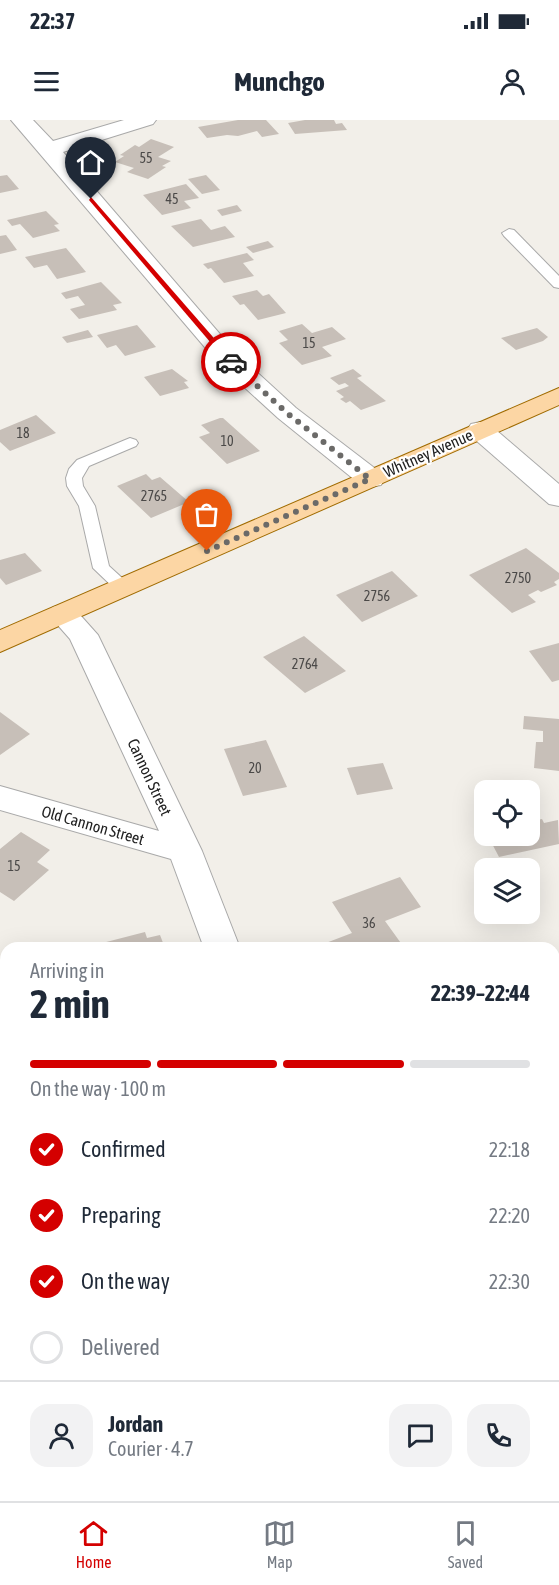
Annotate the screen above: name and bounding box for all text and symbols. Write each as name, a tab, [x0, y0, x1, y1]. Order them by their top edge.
text: 22:37	[30, 8, 75, 34]
icon: menu	[30, 65, 63, 98]
icon: person	[496, 65, 529, 98]
text: Munchgo	[234, 66, 325, 97]
pin	[65, 137, 116, 199]
icon: home	[74, 146, 107, 179]
house number: 55	[139, 150, 153, 166]
house number: 45	[165, 191, 179, 207]
courier	[201, 332, 261, 392]
house number: 15	[302, 335, 316, 351]
icon: car	[215, 346, 248, 379]
house number: 18	[16, 425, 30, 441]
street label: Whitney Avenue	[381, 425, 476, 482]
house number: 10	[220, 433, 234, 449]
house number: 2765	[141, 488, 167, 504]
pin	[181, 489, 232, 551]
icon: bag	[190, 498, 223, 531]
house number: 2750	[505, 570, 532, 586]
house number: 2756	[364, 588, 391, 604]
house number: 2764	[292, 656, 319, 672]
street label: Cannon Street	[124, 736, 176, 819]
house number: 20	[248, 760, 262, 776]
map controls	[474, 780, 540, 924]
button: locate	[474, 780, 540, 846]
street label: Old Cannon Street	[40, 802, 147, 848]
house number: 15	[7, 858, 21, 874]
button: layers	[474, 858, 540, 924]
house number: 36	[362, 915, 376, 931]
text: Arriving in	[30, 959, 104, 982]
text: 22:39–22:44	[431, 980, 530, 1006]
text: 2 min	[30, 982, 110, 1026]
text: On the way · 100 m	[30, 1077, 166, 1100]
icon: check	[30, 1133, 63, 1166]
text: Confirmed	[81, 1136, 166, 1162]
text: 22:18	[489, 1138, 530, 1161]
icon: check	[30, 1199, 63, 1232]
text: Preparing	[81, 1202, 161, 1228]
text: 22:20	[489, 1204, 530, 1227]
icon: check	[30, 1265, 63, 1298]
text: On the way	[81, 1268, 170, 1294]
text: 22:30	[489, 1270, 530, 1293]
text: Delivered	[81, 1334, 160, 1360]
button: person	[30, 1404, 93, 1467]
button: chat	[389, 1404, 452, 1467]
button: phone	[467, 1404, 530, 1467]
text: Jordan	[108, 1411, 163, 1437]
text: Courier · 4.7	[108, 1437, 194, 1460]
tab: Home	[76, 1517, 111, 1571]
tab: Map	[263, 1517, 296, 1571]
tab: Saved	[448, 1517, 483, 1571]

